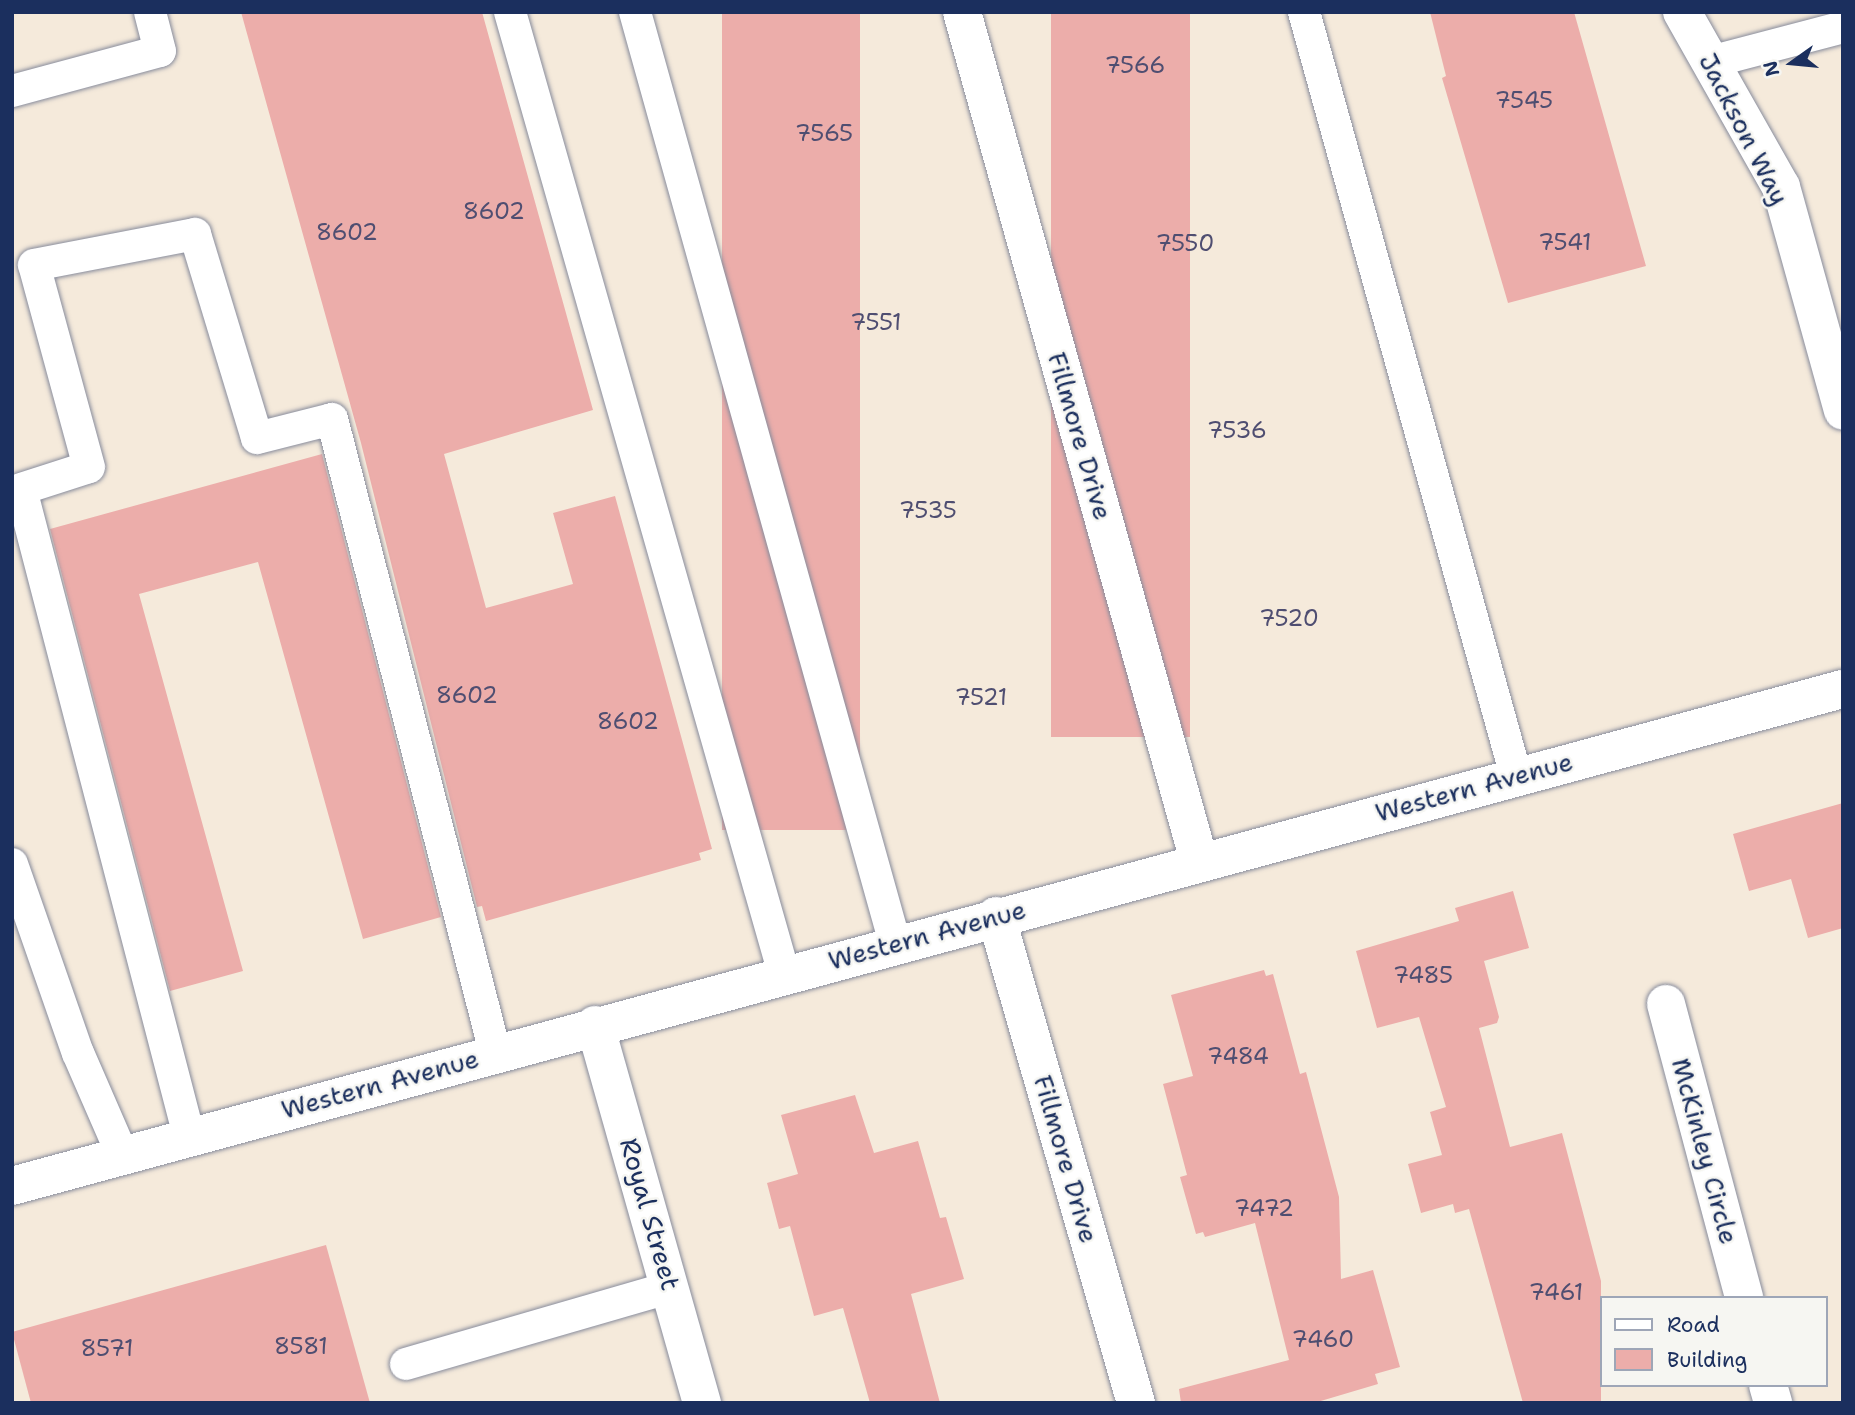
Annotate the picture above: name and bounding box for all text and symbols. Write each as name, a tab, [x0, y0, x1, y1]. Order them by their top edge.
north arrow	[1757, 28, 1827, 98]
street label: Jackson Way	[1692, 48, 1796, 210]
house number: 7566	[1105, 51, 1165, 79]
text: N	[1757, 58, 1785, 79]
house number: 7545	[1495, 86, 1553, 114]
house number: 7565	[795, 119, 853, 147]
house number: 8602	[463, 197, 525, 225]
house number: 8602	[316, 218, 378, 246]
house number: 7541	[1538, 228, 1592, 256]
house number: 7550	[1156, 229, 1214, 257]
house number: 7551	[850, 308, 902, 336]
street label: Fillmore Drive	[1041, 349, 1119, 523]
house number: 7536	[1207, 416, 1267, 444]
house number: 7535	[899, 496, 957, 524]
house number: 7520	[1259, 604, 1319, 632]
house number: 8602	[436, 681, 498, 709]
house number: 7521	[955, 683, 1007, 711]
house number: 8602	[597, 707, 659, 735]
street label: Western Avenue	[1372, 746, 1576, 828]
street label: Western Avenue	[825, 894, 1029, 976]
house number: 7485	[1393, 961, 1453, 989]
house number: 7484	[1207, 1042, 1269, 1070]
street label: Western Avenue	[278, 1043, 482, 1125]
street label: McKinley Circle	[1665, 1055, 1745, 1247]
street label: Fillmore Drive	[1027, 1072, 1105, 1246]
street label: Royal Street	[613, 1134, 687, 1294]
house number: 7472	[1234, 1194, 1294, 1222]
house number: 7461	[1529, 1278, 1583, 1306]
legend	[1600, 1296, 1827, 1387]
text: Road	[1667, 1311, 1720, 1339]
house number: 7460	[1292, 1325, 1354, 1353]
house number: 8581	[274, 1332, 328, 1360]
house number: 8571	[81, 1334, 133, 1362]
text: Building	[1667, 1346, 1747, 1374]

